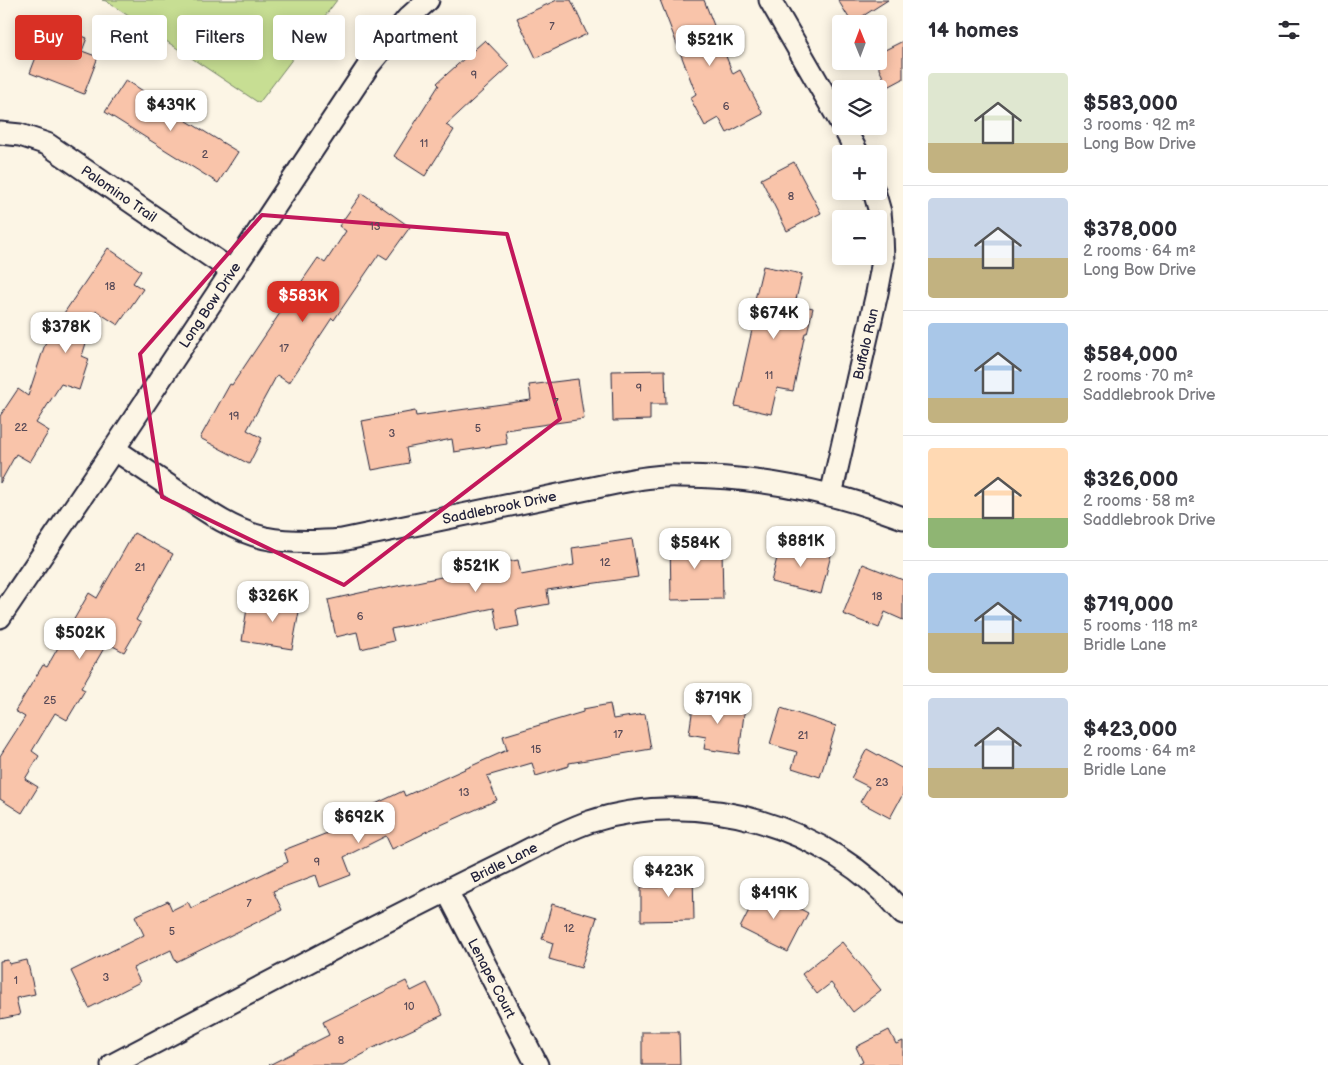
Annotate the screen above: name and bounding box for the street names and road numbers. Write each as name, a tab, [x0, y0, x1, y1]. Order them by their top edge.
street label: Palomino Trail	[78, 162, 160, 225]
street label: Long Bow Drive	[175, 259, 244, 351]
street label: Buffalo Run	[849, 306, 882, 381]
street label: Saddlebrook Drive	[441, 487, 558, 527]
street label: Bridle Lane	[467, 838, 540, 886]
street label: Lenape Court	[464, 935, 520, 1021]

